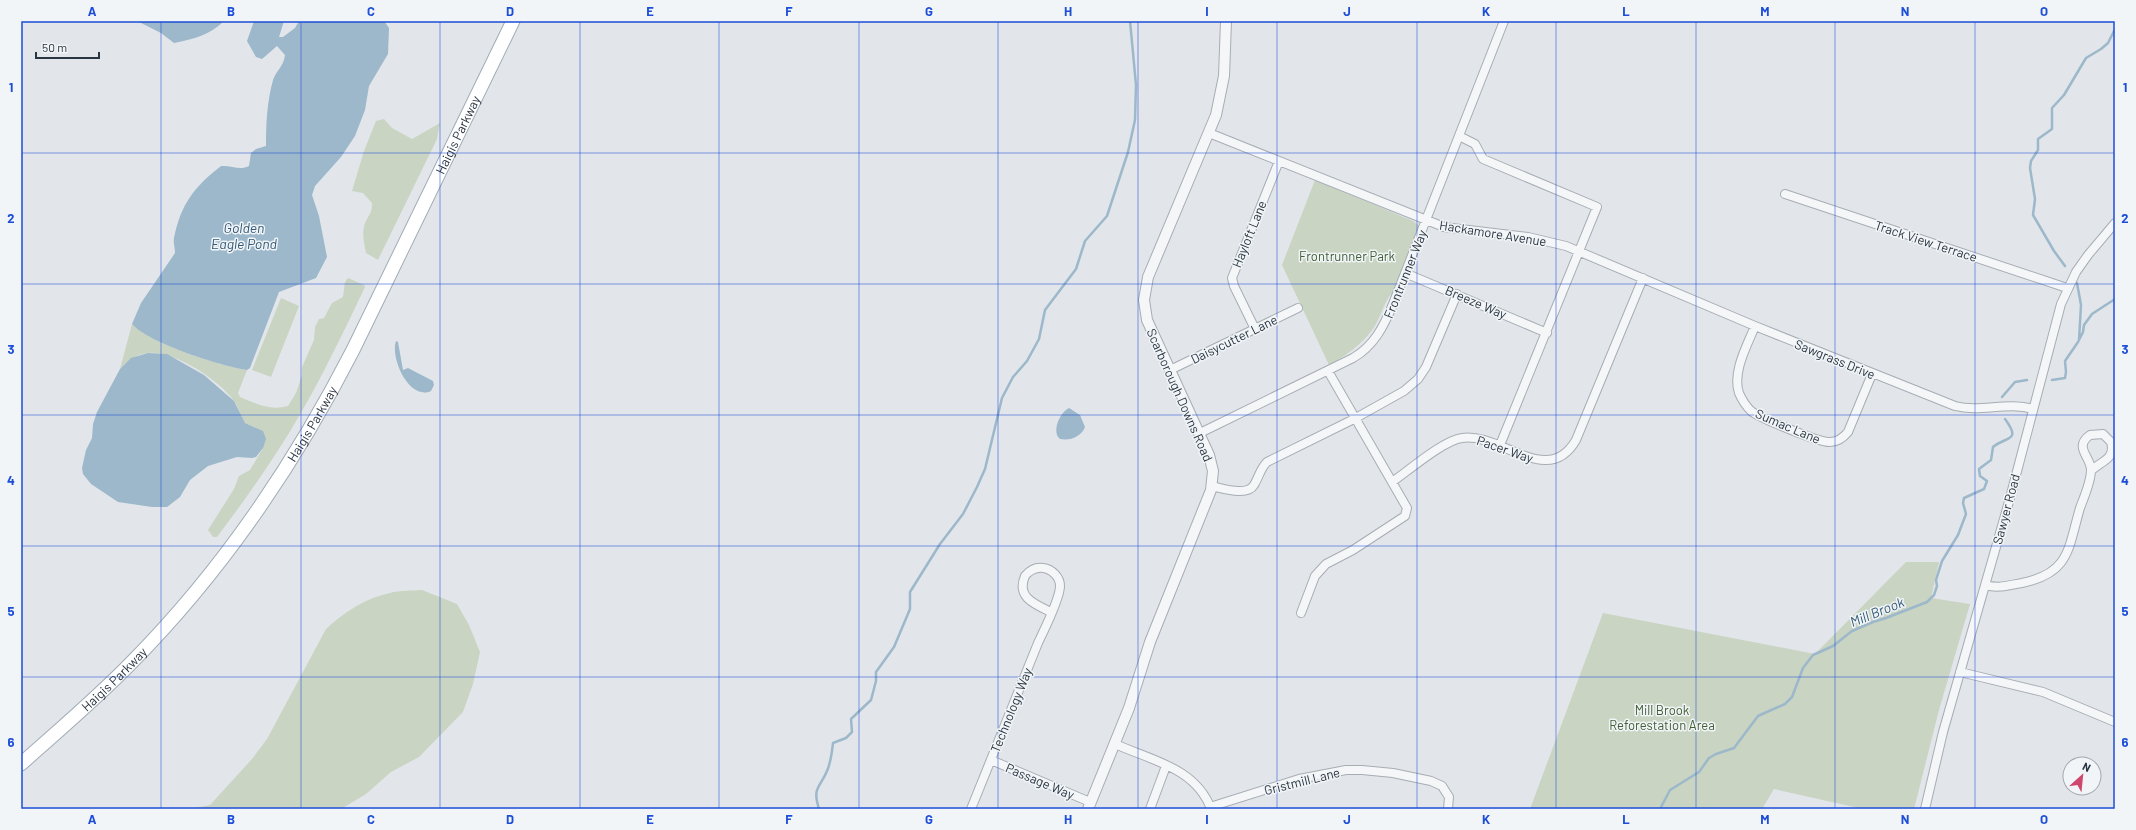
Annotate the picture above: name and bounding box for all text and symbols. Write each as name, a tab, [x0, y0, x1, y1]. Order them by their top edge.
text: A	[88, 3, 97, 19]
text: B	[227, 3, 235, 19]
text: C	[367, 3, 375, 19]
text: D	[506, 3, 514, 19]
text: E	[646, 3, 654, 19]
text: F	[785, 3, 793, 19]
text: G	[925, 3, 933, 19]
text: H	[1064, 3, 1072, 19]
text: I	[1205, 3, 1209, 19]
text: J	[1343, 3, 1351, 19]
text: K	[1482, 3, 1490, 19]
text: L	[1622, 3, 1630, 19]
text: M	[1760, 3, 1770, 19]
text: N	[1901, 3, 1909, 19]
text: O	[2040, 3, 2048, 19]
scale bar	[36, 34, 99, 60]
text: 50 m	[42, 40, 67, 54]
text: 1	[9, 79, 13, 95]
text: 1	[2123, 79, 2127, 95]
street label: Haigis Parkway	[432, 93, 484, 176]
street label: Hayloft Lane	[1228, 198, 1270, 270]
text: 2	[7, 210, 15, 226]
text: 2	[2121, 210, 2129, 226]
street label: Hackamore Avenue	[1438, 217, 1548, 249]
street label: Track View Terrace	[1873, 217, 1979, 265]
water label: Golden Eagle Pond	[211, 219, 277, 252]
street label: Frontrunner Way	[1380, 227, 1430, 321]
park label: Frontrunner Park	[1299, 248, 1396, 264]
street label: Breeze Way	[1443, 282, 1509, 322]
street label: Daisycutter Lane	[1188, 311, 1280, 367]
street label: Scarborough Downs Road	[1143, 326, 1217, 464]
street label: Sawgrass Drive	[1792, 336, 1878, 382]
text: 3	[7, 341, 15, 357]
text: 3	[2121, 341, 2129, 357]
street label: Haigis Parkway	[283, 383, 340, 465]
street label: Sumac Lane	[1753, 405, 1823, 447]
street label: Pacer Way	[1475, 432, 1535, 466]
text: 4	[7, 472, 15, 488]
street label: Sawyer Road	[1989, 472, 2023, 546]
text: 4	[2121, 472, 2129, 488]
water label: Mill Brook	[1847, 593, 1907, 630]
text: 5	[7, 603, 15, 619]
text: 5	[2121, 603, 2129, 619]
street label: Haigis Parkway	[78, 644, 150, 714]
street label: Technology Way	[987, 665, 1035, 755]
park label: Mill Brook Reforestation Area	[1609, 702, 1715, 733]
text: 6	[8, 734, 15, 750]
text: 6	[2122, 734, 2129, 750]
north arrow	[2062, 756, 2102, 796]
street label: Passage Way	[1003, 759, 1077, 803]
text: N	[2081, 759, 2093, 774]
street label: Gristmill Lane	[1262, 764, 1342, 798]
text: A	[88, 811, 97, 827]
text: B	[227, 811, 235, 827]
text: C	[367, 811, 375, 827]
text: D	[506, 811, 514, 827]
text: E	[646, 811, 654, 827]
text: F	[785, 811, 793, 827]
text: G	[925, 811, 933, 827]
text: H	[1064, 811, 1072, 827]
text: I	[1205, 811, 1209, 827]
text: J	[1343, 811, 1351, 827]
text: K	[1482, 811, 1490, 827]
text: L	[1622, 811, 1630, 827]
text: M	[1760, 811, 1770, 827]
text: N	[1901, 811, 1909, 827]
text: O	[2040, 811, 2048, 827]

